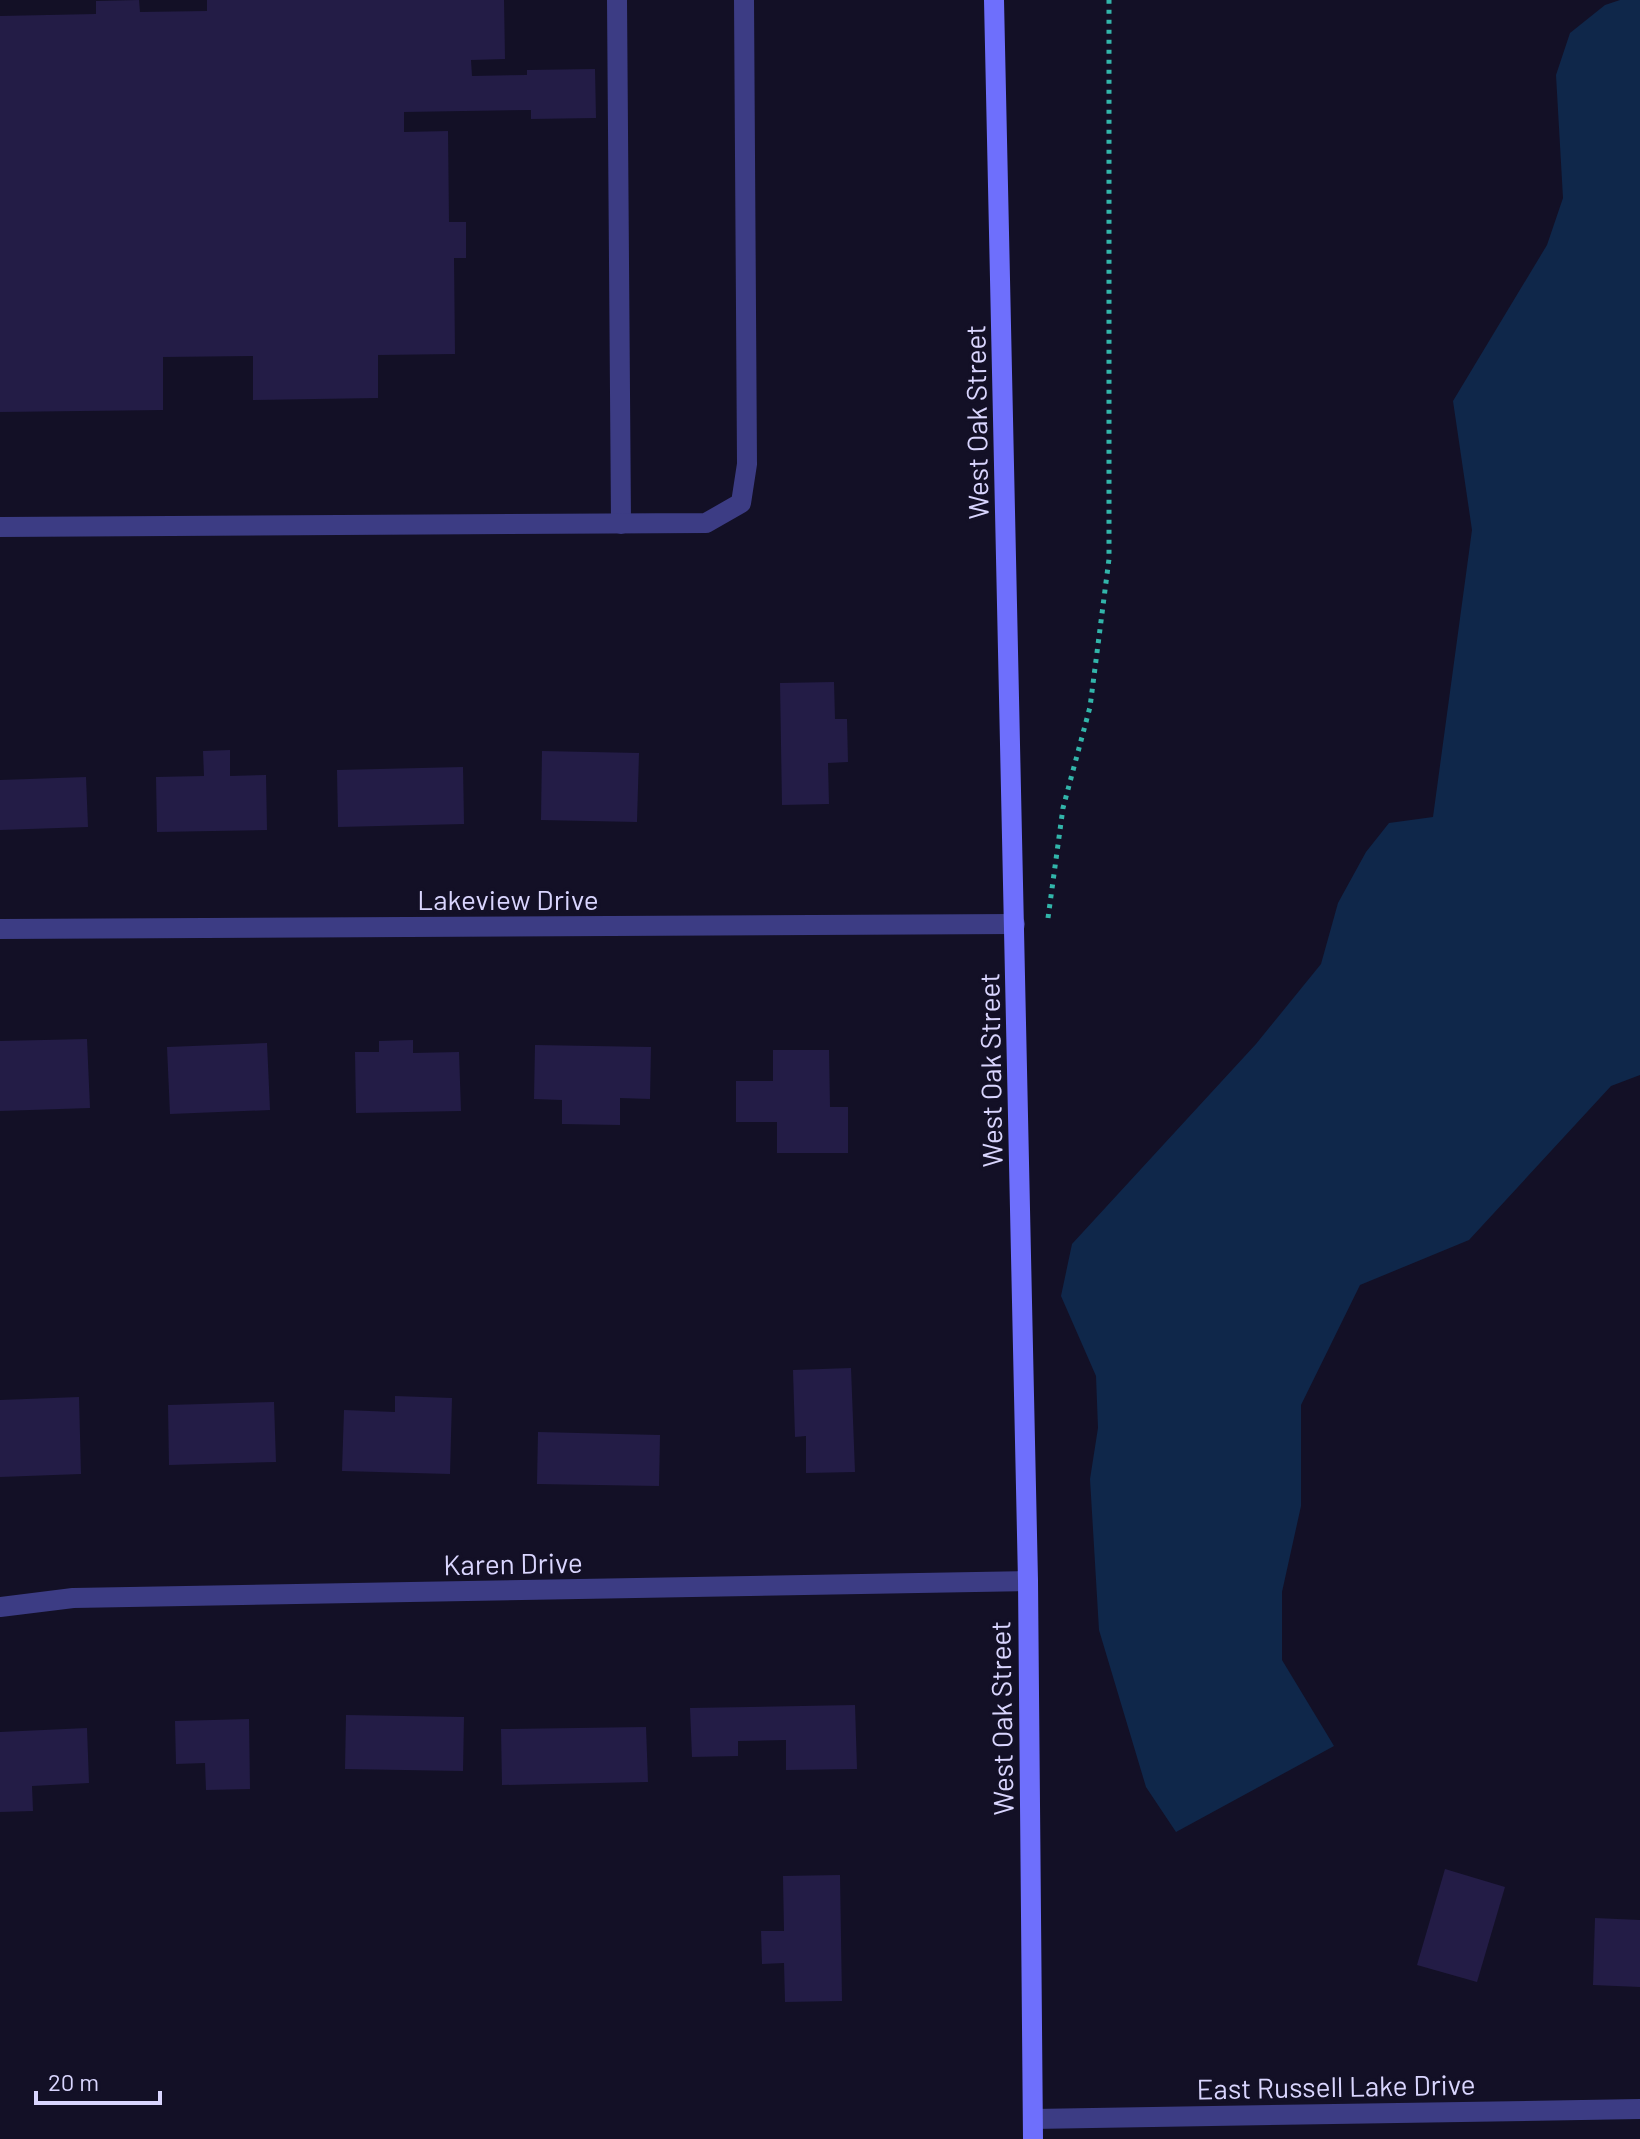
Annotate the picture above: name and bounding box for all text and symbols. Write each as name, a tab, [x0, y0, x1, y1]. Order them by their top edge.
street label: West Oak Street	[957, 324, 995, 520]
street label: Lakeview Drive	[417, 882, 599, 916]
street label: West Oak Street	[971, 972, 1009, 1168]
street label: Karen Drive	[443, 1545, 583, 1581]
street label: West Oak Street	[982, 1620, 1020, 1816]
scale bar	[36, 2055, 160, 2105]
text: 20 m	[48, 2067, 99, 2096]
street label: East Russell Lake Drive	[1196, 2067, 1476, 2105]

